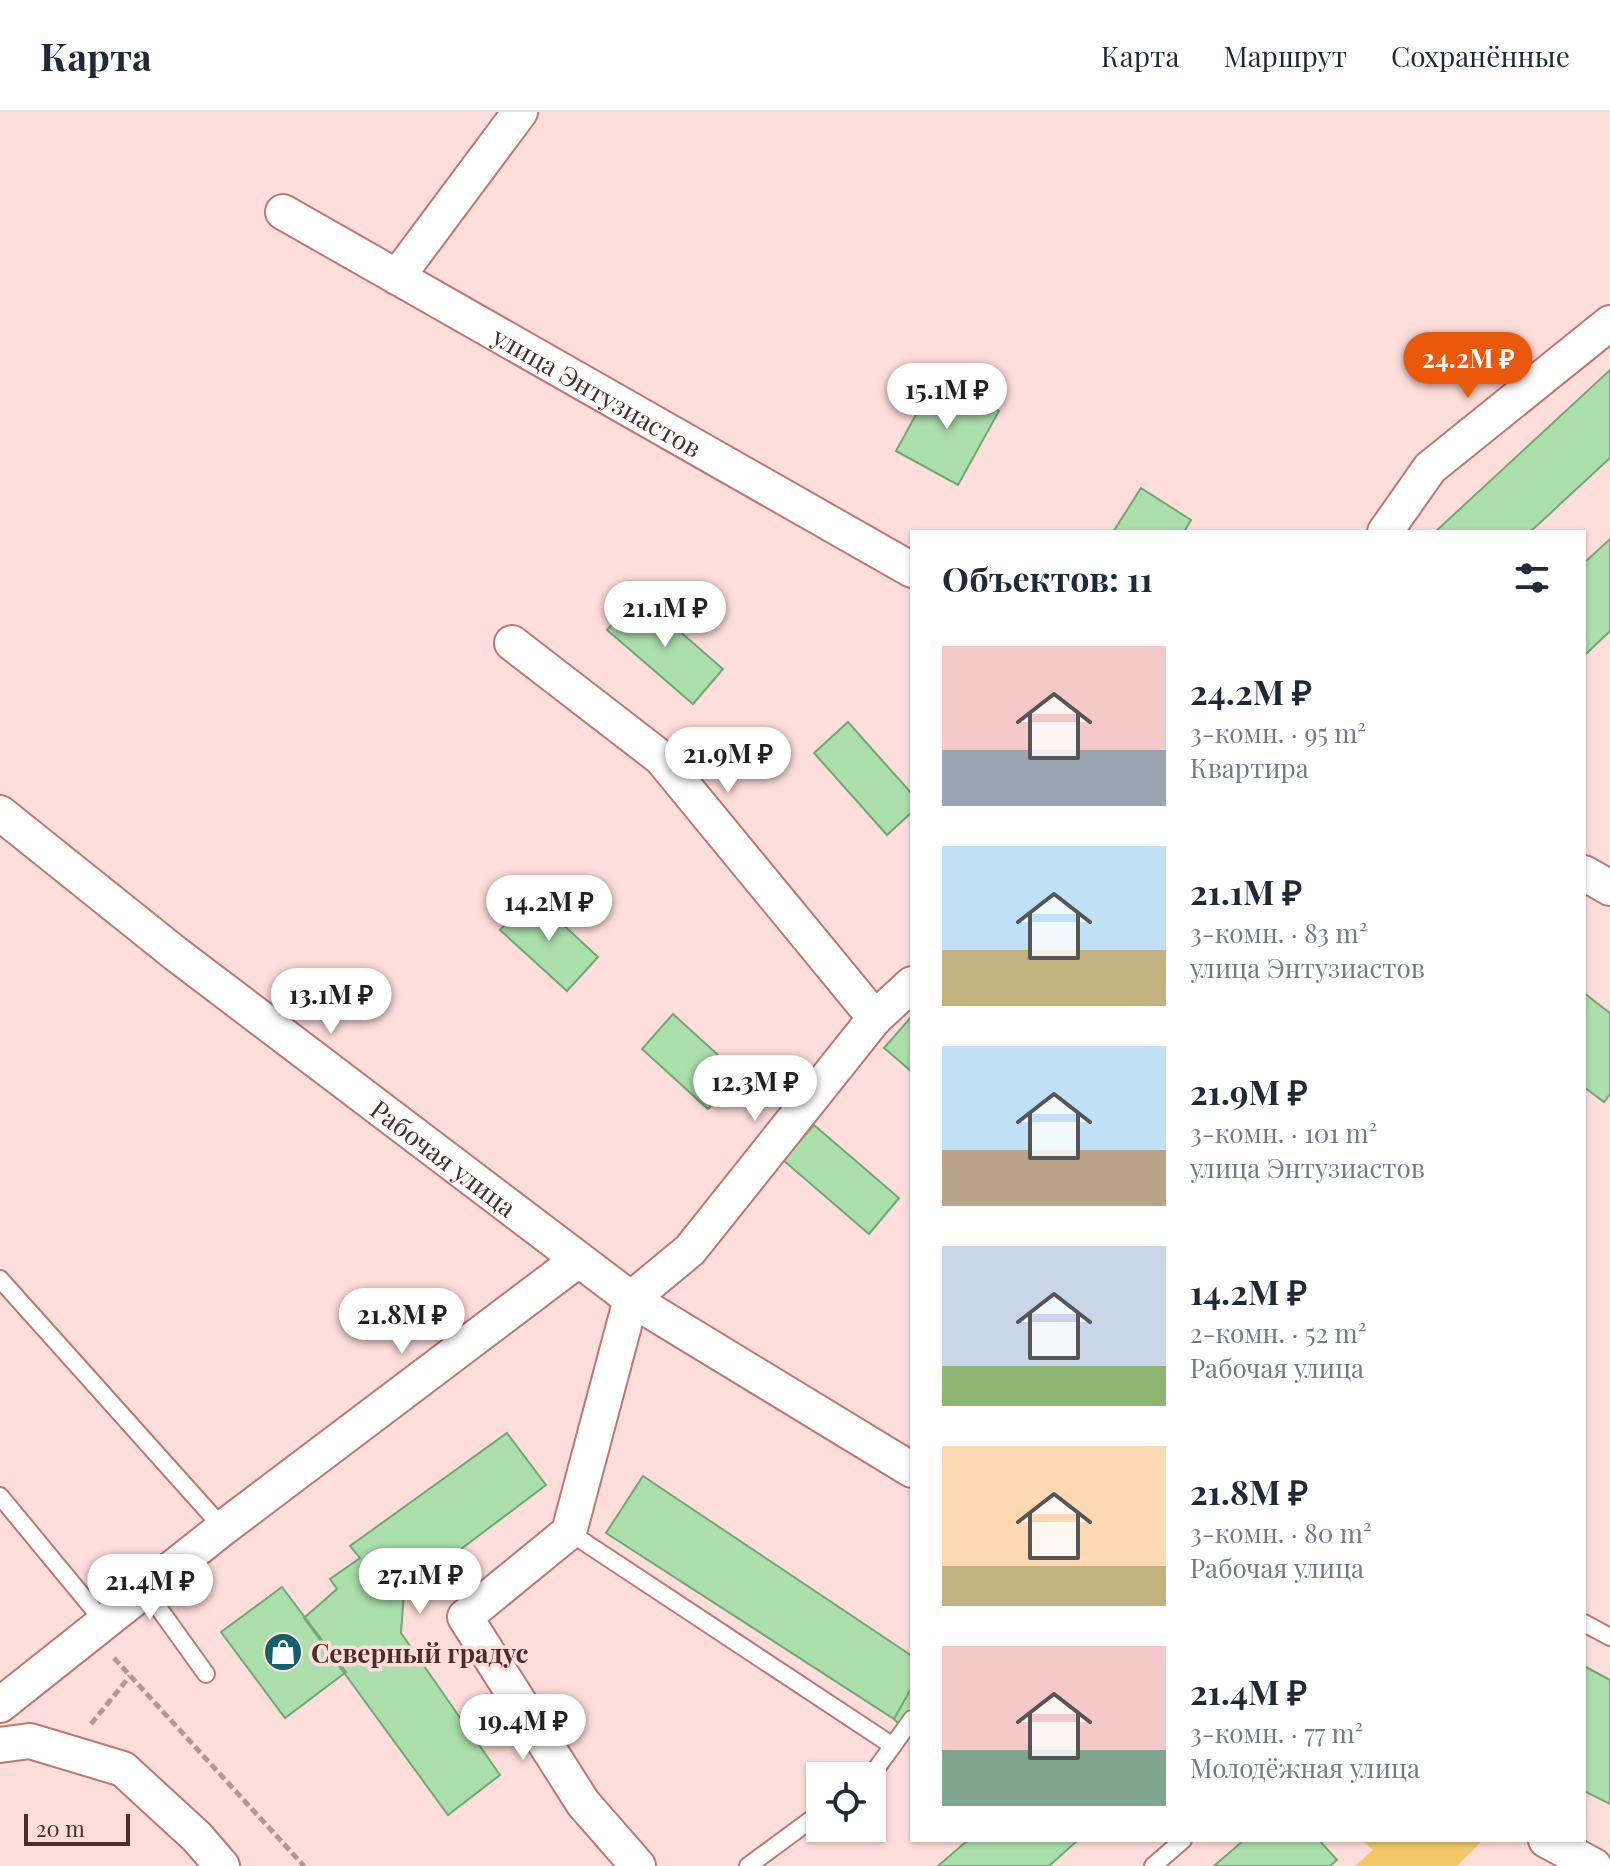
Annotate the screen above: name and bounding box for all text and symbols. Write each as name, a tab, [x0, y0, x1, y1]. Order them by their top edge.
text: Карта	[40, 30, 152, 81]
text: Карта	[1101, 37, 1179, 74]
text: Маршрут	[1223, 37, 1347, 74]
text: Сохранённые	[1391, 37, 1570, 74]
street label: улица Энтузиастов	[486, 317, 708, 464]
pin: 24.2M ₽	[1394, 332, 1542, 400]
text: 24.2M ₽	[1421, 340, 1515, 375]
pin: 15.1M ₽	[873, 363, 1021, 431]
text: 15.1M ₽	[905, 371, 989, 406]
text: Объектов: 11	[942, 555, 1153, 601]
icon: filters	[1510, 556, 1554, 600]
pin: 21.1M ₽	[591, 581, 739, 649]
text: 21.1M ₽	[622, 589, 708, 624]
text: 24.2M ₽	[1190, 668, 1312, 714]
icon: home	[1006, 678, 1102, 774]
text: 3-комн. · 95 m²	[1190, 715, 1366, 750]
pin: 21.9M ₽	[654, 727, 802, 795]
text: 21.9M ₽	[683, 735, 773, 770]
text: Квартира	[1190, 750, 1309, 785]
text: 21.1M ₽	[1190, 868, 1302, 914]
pin: 14.2M ₽	[475, 875, 623, 943]
icon: home	[1006, 878, 1102, 974]
text: 14.2M ₽	[504, 883, 594, 918]
text: 3-комн. · 83 m²	[1190, 915, 1367, 950]
text: улица Энтузиастов	[1190, 950, 1425, 985]
pin: 13.1M ₽	[257, 968, 405, 1036]
text: 13.1M ₽	[289, 976, 373, 1011]
pin: 12.3M ₽	[681, 1055, 829, 1123]
text: 12.3M ₽	[711, 1063, 799, 1098]
text: 21.9M ₽	[1190, 1068, 1308, 1114]
icon: home	[1006, 1078, 1102, 1174]
street label: Рабочая улица	[364, 1091, 524, 1224]
text: 3-комн. · 101 m²	[1190, 1115, 1377, 1150]
text: улица Энтузиастов	[1190, 1150, 1425, 1185]
text: 14.2M ₽	[1190, 1268, 1307, 1314]
icon: home	[1006, 1278, 1102, 1374]
pin: 21.8M ₽	[328, 1288, 476, 1356]
text: 21.8M ₽	[357, 1296, 447, 1331]
text: 2-комн. · 52 m²	[1190, 1315, 1366, 1350]
text: Рабочая улица	[1190, 1350, 1364, 1385]
text: 21.8M ₽	[1190, 1468, 1308, 1514]
icon: home	[1006, 1478, 1102, 1574]
text: 3-комн. · 80 m²	[1190, 1515, 1372, 1550]
pin: 27.1M ₽	[346, 1548, 494, 1616]
text: Рабочая улица	[1190, 1550, 1364, 1585]
pin: 21.4M ₽	[76, 1554, 224, 1622]
text: 27.1M ₽	[377, 1556, 463, 1591]
text: 21.4M ₽	[105, 1562, 195, 1597]
shop icon: Северный градус	[262, 1631, 304, 1673]
place label: Северный градус	[311, 1635, 528, 1670]
text: 21.4M ₽	[1190, 1668, 1307, 1714]
icon: home	[1006, 1678, 1102, 1774]
pin: 19.4M ₽	[449, 1694, 597, 1762]
text: 19.4M ₽	[478, 1702, 568, 1737]
text: 3-комн. · 77 m²	[1190, 1715, 1363, 1750]
text: Молодёжная улица	[1190, 1750, 1420, 1785]
map controls	[806, 1762, 886, 1842]
button: locate	[806, 1762, 886, 1842]
scale bar	[24, 1810, 130, 1846]
text: 20 m	[36, 1813, 85, 1843]

